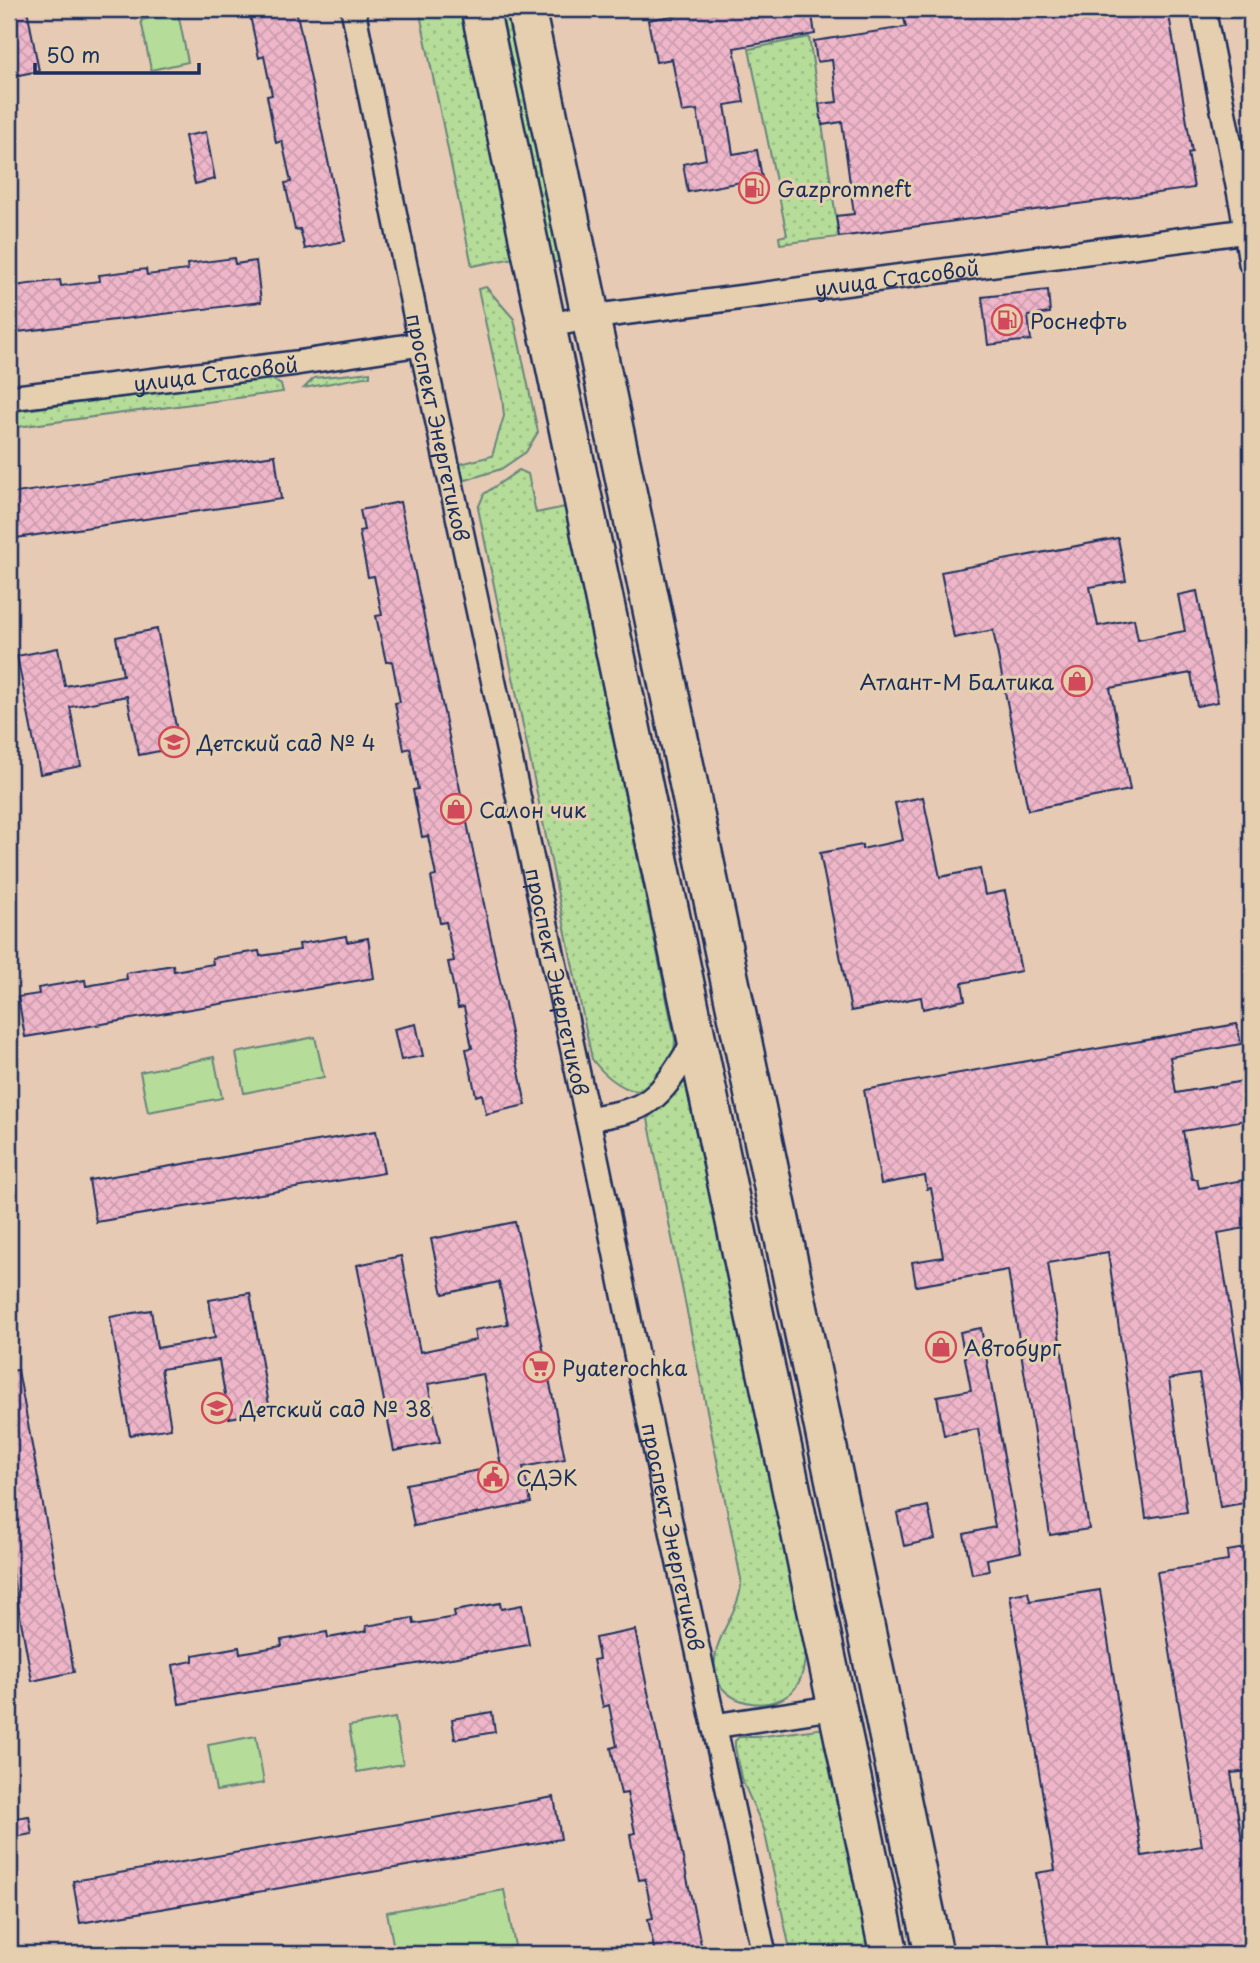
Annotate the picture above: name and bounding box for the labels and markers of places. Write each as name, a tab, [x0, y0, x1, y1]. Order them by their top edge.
fuel station icon: Gazpromneft	[737, 171, 771, 205]
place label: Gazpromneft	[777, 172, 912, 204]
fuel station icon: Роснефть	[990, 303, 1024, 337]
place label: Роснефть	[1030, 304, 1127, 336]
shop icon: Атлант-М Балтика	[1060, 664, 1094, 698]
place label: Атлант-М Балтика	[859, 665, 1055, 697]
school or university icon: Детский сад № 4	[157, 725, 191, 759]
place label: Детский сад № 4	[196, 726, 376, 758]
shop icon: Салон чик	[439, 792, 473, 826]
place label: Салон чик	[479, 793, 587, 825]
shop icon: Автобург	[924, 1330, 958, 1364]
place label: Автобург	[964, 1331, 1062, 1363]
supermarket icon: Pyaterochka	[522, 1350, 556, 1384]
place label: Pyaterochka	[562, 1351, 687, 1383]
school or university icon: Детский сад № 38	[200, 1391, 234, 1425]
place label: Детский сад № 38	[239, 1392, 432, 1424]
public building icon: СДЭК	[476, 1460, 510, 1494]
place label: СДЭК	[516, 1461, 578, 1493]

